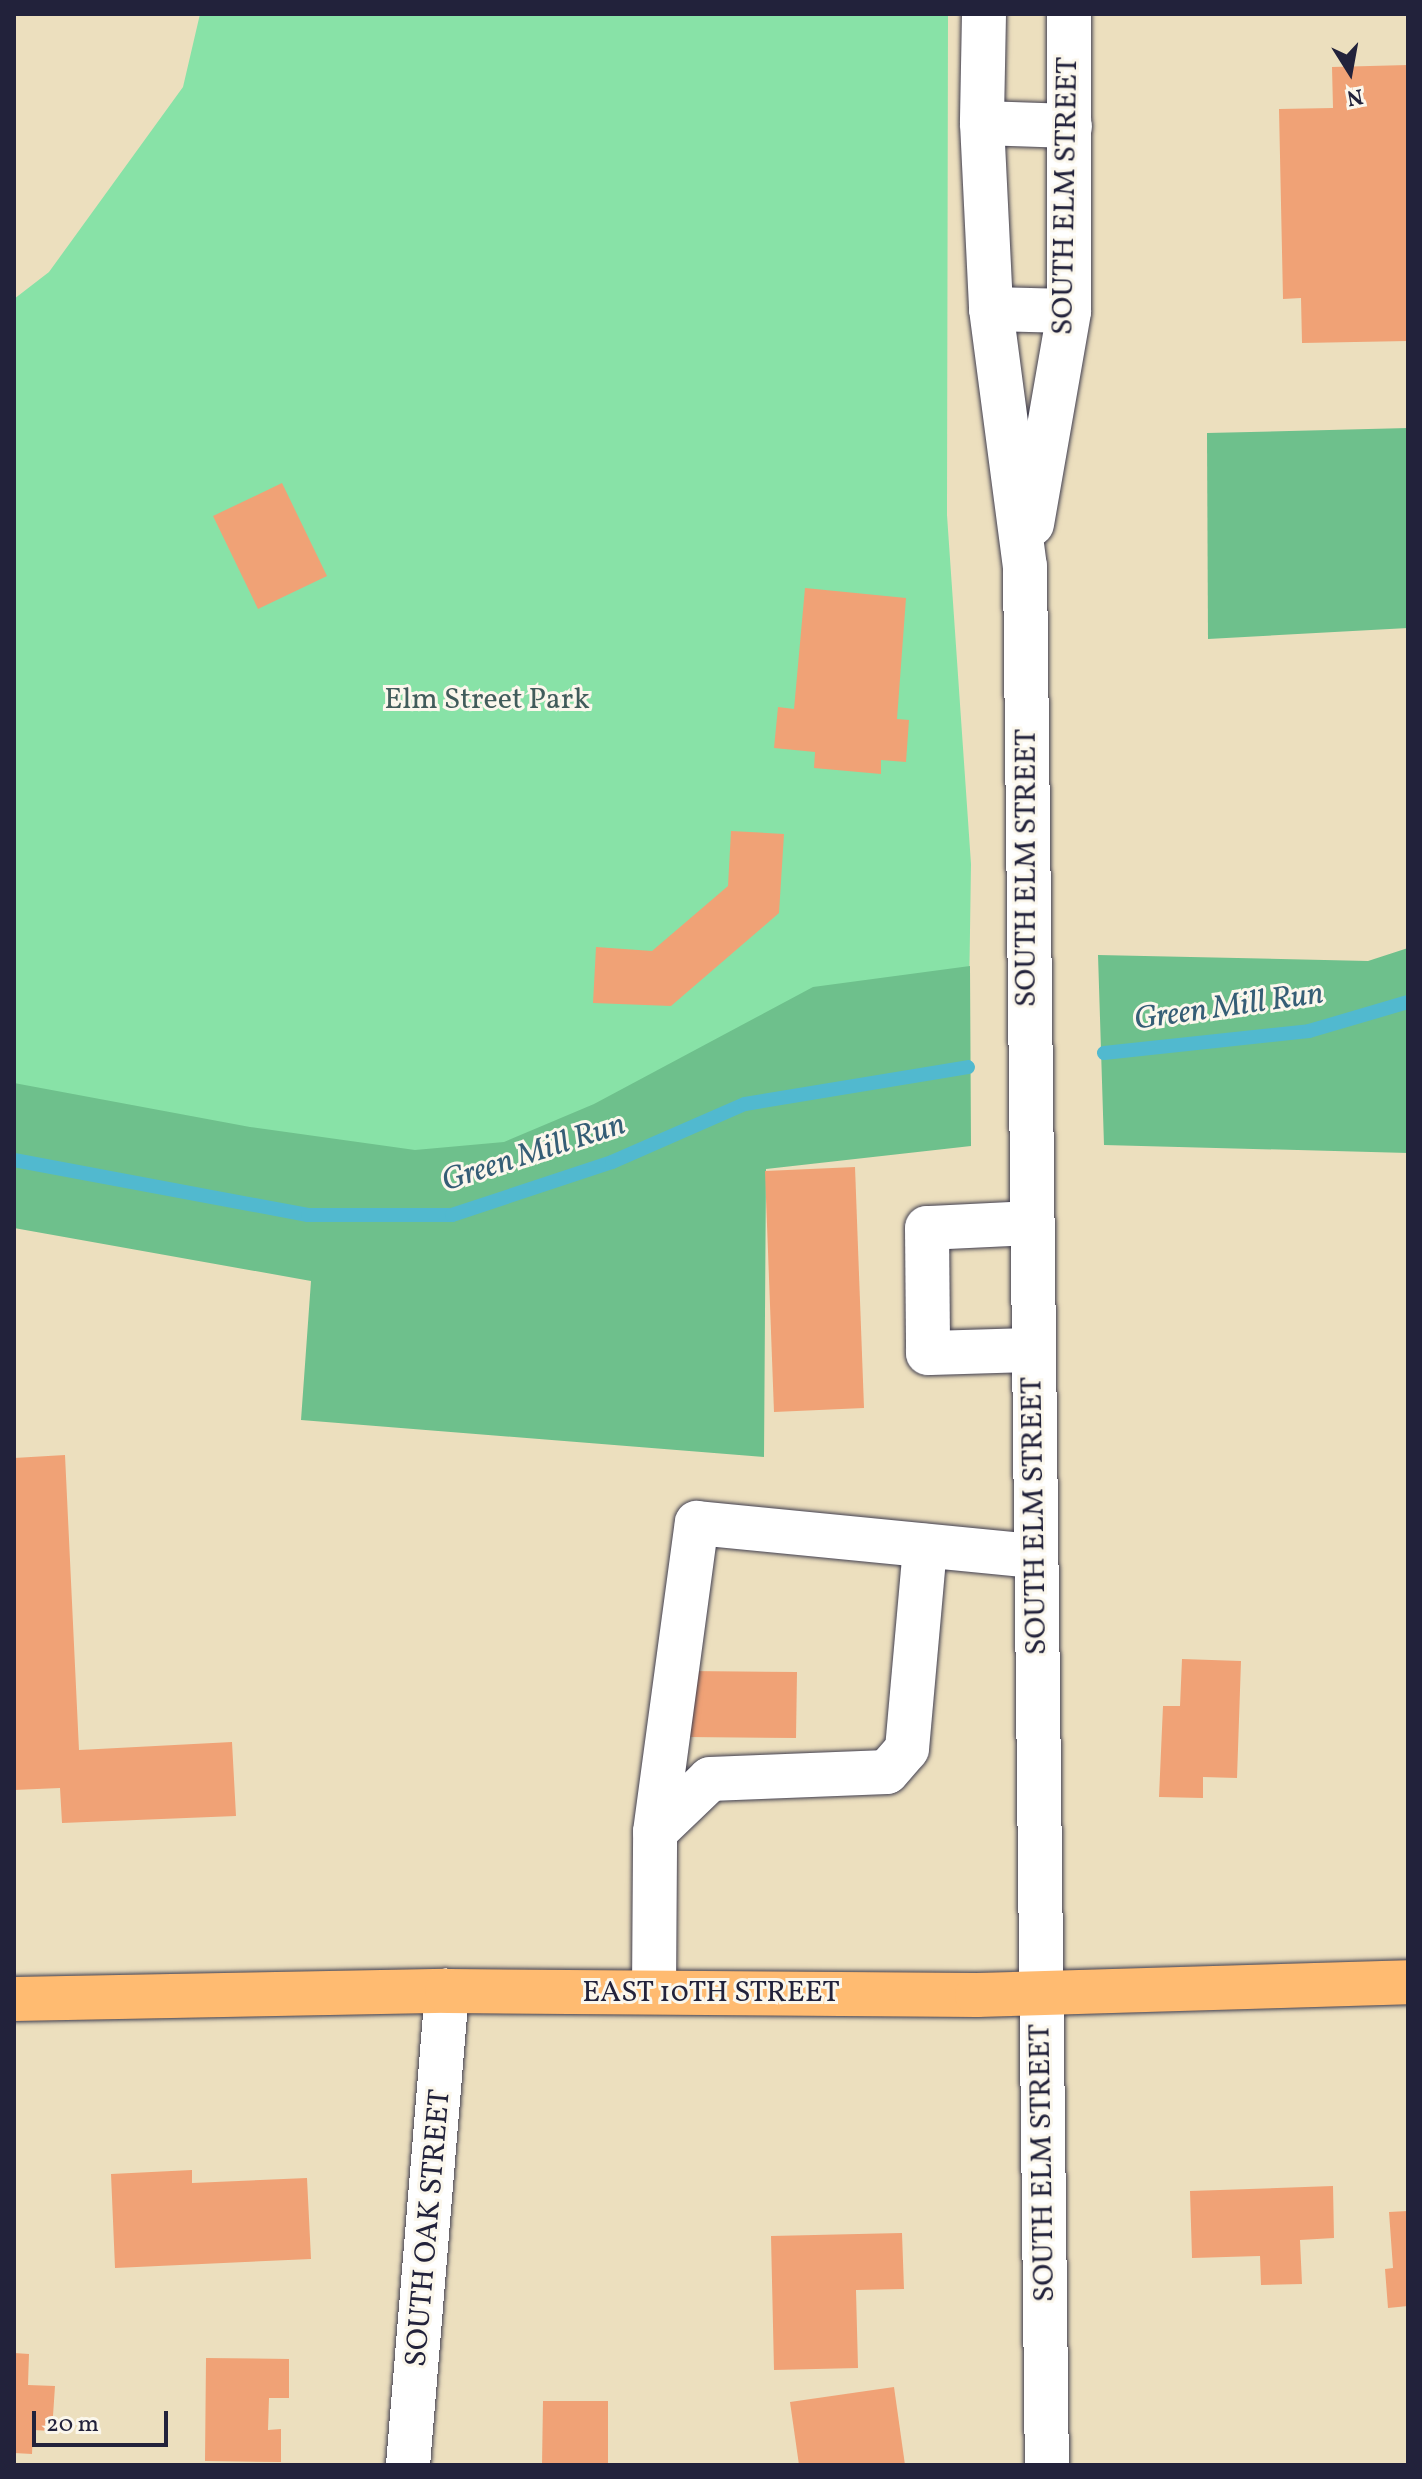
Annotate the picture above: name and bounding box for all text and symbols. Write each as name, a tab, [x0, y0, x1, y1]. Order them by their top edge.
north arrow	[1310, 32, 1390, 112]
street label: SOUTH ELM STREET	[1046, 56, 1086, 336]
text: N	[1344, 79, 1365, 113]
park label: Elm Street Park	[384, 682, 590, 718]
street label: SOUTH ELM STREET	[1009, 729, 1045, 1007]
water label: Green Mill Run	[1132, 976, 1326, 1040]
water label: Green Mill Run	[437, 1106, 631, 1202]
street label: SOUTH ELM STREET	[1015, 1376, 1055, 1656]
street label: EAST 10TH STREET	[582, 1975, 840, 2011]
street label: SOUTH ELM STREET	[1023, 2023, 1063, 2303]
street label: SOUTH OAK STREET	[399, 2088, 459, 2368]
scale bar	[36, 2395, 172, 2445]
text: 20 m	[46, 2408, 99, 2442]

